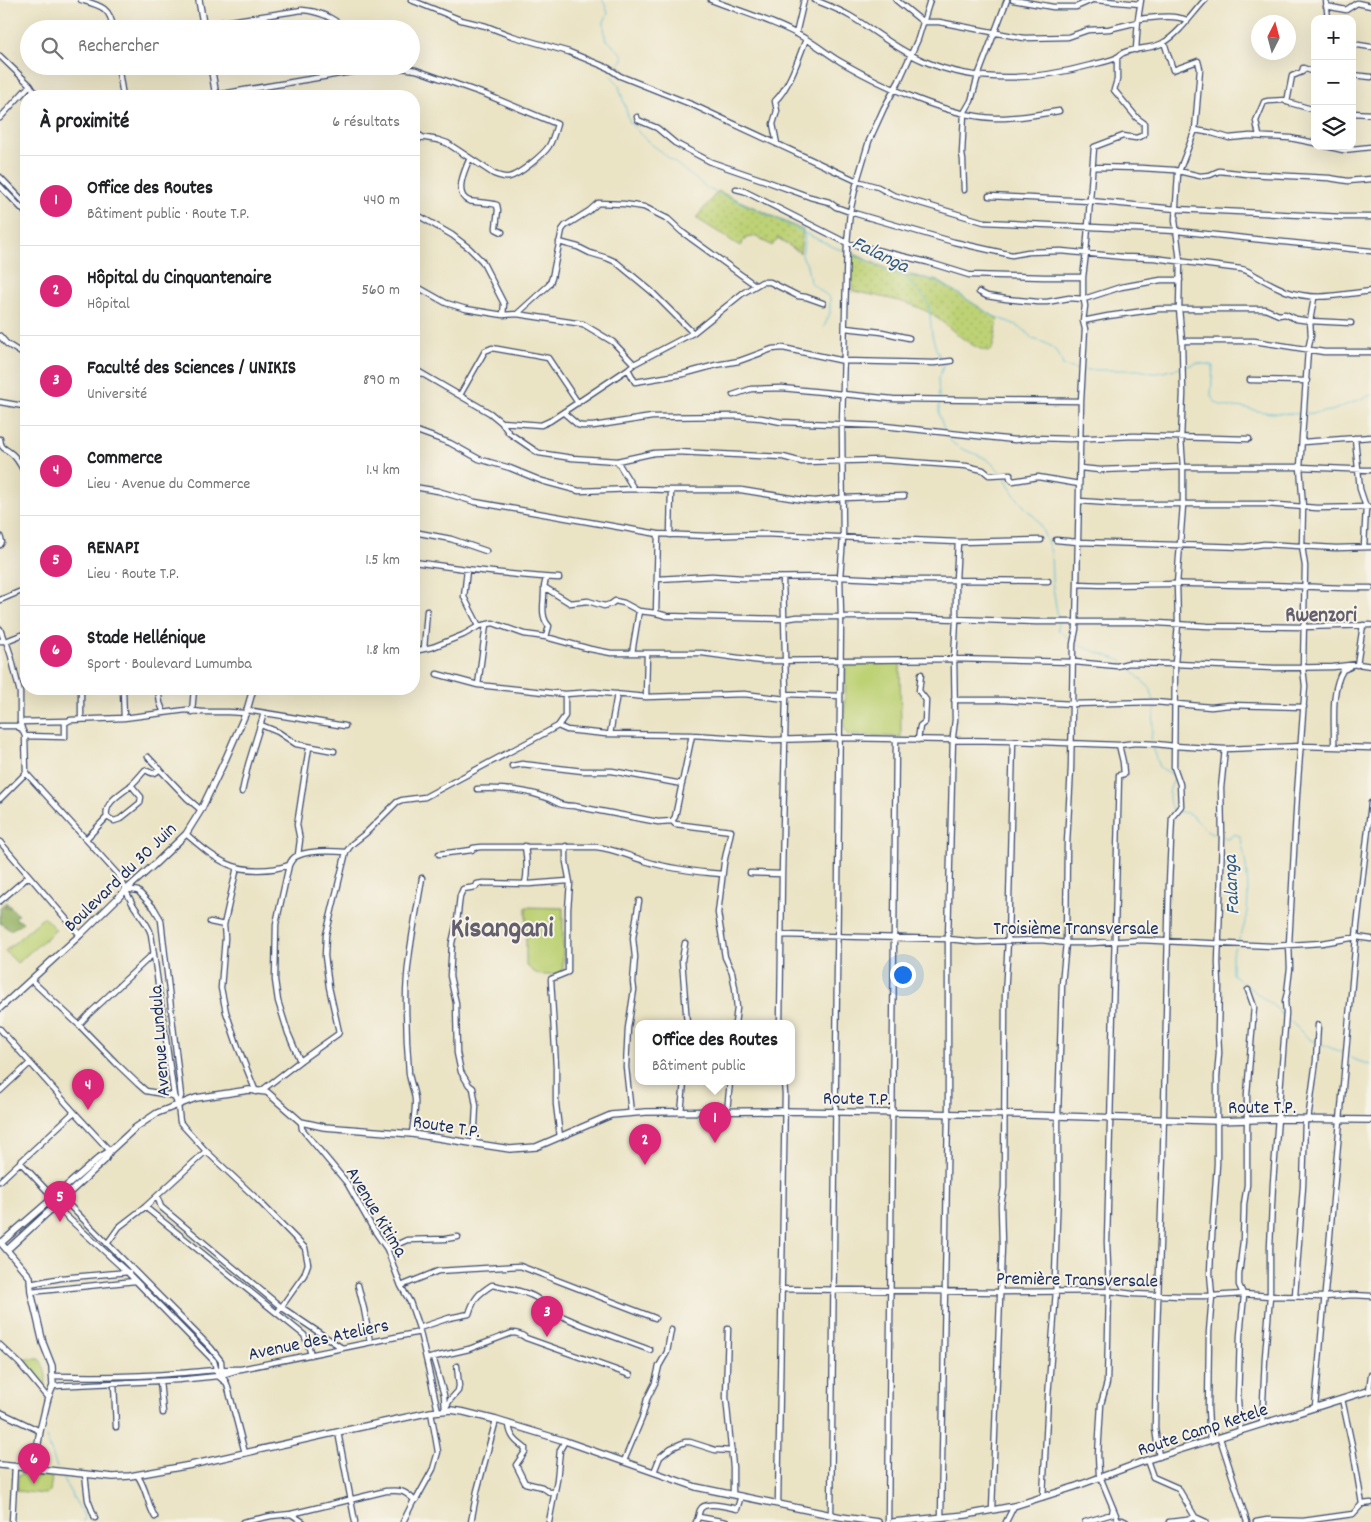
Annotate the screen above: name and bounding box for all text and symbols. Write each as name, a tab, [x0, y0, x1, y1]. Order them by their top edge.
north arrow	[1251, 15, 1296, 60]
map controls	[1311, 15, 1356, 150]
button: +	[1311, 15, 1356, 60]
search box	[20, 20, 420, 75]
icon: search	[38, 34, 66, 62]
text: Rechercher	[78, 34, 159, 61]
button: −	[1311, 60, 1356, 105]
button: layers	[1311, 105, 1356, 150]
text: À proximité	[40, 108, 129, 138]
text: 6 résultats	[332, 111, 400, 134]
text: Office des Routes	[87, 176, 213, 203]
text: 1	[54, 189, 58, 212]
text: 440 m	[363, 189, 400, 212]
text: Bâtiment public · Route T.P.	[87, 203, 249, 226]
water label: Falanga	[847, 230, 914, 282]
text: Hôpital du Cinquantenaire	[87, 266, 272, 293]
text: 2	[53, 279, 60, 302]
text: 560 m	[361, 279, 400, 302]
text: Hôpital	[87, 293, 130, 316]
text: Faculté des Sciences / UNIKIS	[87, 356, 296, 383]
text: 3	[52, 369, 60, 392]
text: 890 m	[363, 369, 400, 392]
text: Université	[87, 383, 147, 406]
text: Commerce	[87, 446, 162, 473]
text: 4	[53, 459, 59, 482]
text: 1.4 km	[366, 459, 400, 482]
text: Lieu · Avenue du Commerce	[87, 473, 250, 496]
text: RENAPI	[87, 536, 139, 563]
text: 5	[52, 549, 60, 572]
text: 1.5 km	[365, 549, 400, 572]
text: Lieu · Route T.P.	[87, 563, 179, 586]
district label: Rwenzori	[1285, 602, 1357, 632]
text: Stade Hellénique	[87, 626, 206, 653]
text: 6	[52, 639, 60, 662]
text: 1.8 km	[366, 639, 400, 662]
text: Sport · Boulevard Lumumba	[87, 653, 252, 676]
street label: Boulevard du 30 Juin	[59, 818, 184, 940]
water label: Falanga	[1217, 853, 1249, 915]
district label: Kisangani	[451, 910, 554, 951]
street label: Troisième Transversale	[993, 917, 1159, 944]
your location	[890, 962, 916, 988]
street label: Avenue Lundula	[144, 983, 179, 1097]
popup	[635, 1020, 795, 1085]
text: Office des Routes	[652, 1028, 778, 1055]
text: Bâtiment public	[652, 1055, 746, 1078]
pin: 4	[72, 1069, 104, 1110]
street label: Route T.P.	[823, 1086, 891, 1115]
street label: Route T.P.	[1228, 1096, 1296, 1123]
pin: 1	[699, 1102, 731, 1143]
street label: Route T.P.	[411, 1110, 482, 1147]
pin: 2	[629, 1124, 661, 1165]
street label: Avenue Kitima	[337, 1163, 413, 1264]
pin: 5	[44, 1181, 76, 1222]
street label: Première Transversale	[996, 1267, 1158, 1296]
pin: 3	[531, 1296, 563, 1337]
street label: Avenue des Ateliers	[246, 1313, 392, 1370]
street label: Route Camp Ketele	[1134, 1398, 1272, 1465]
pin: 6	[18, 1443, 50, 1484]

